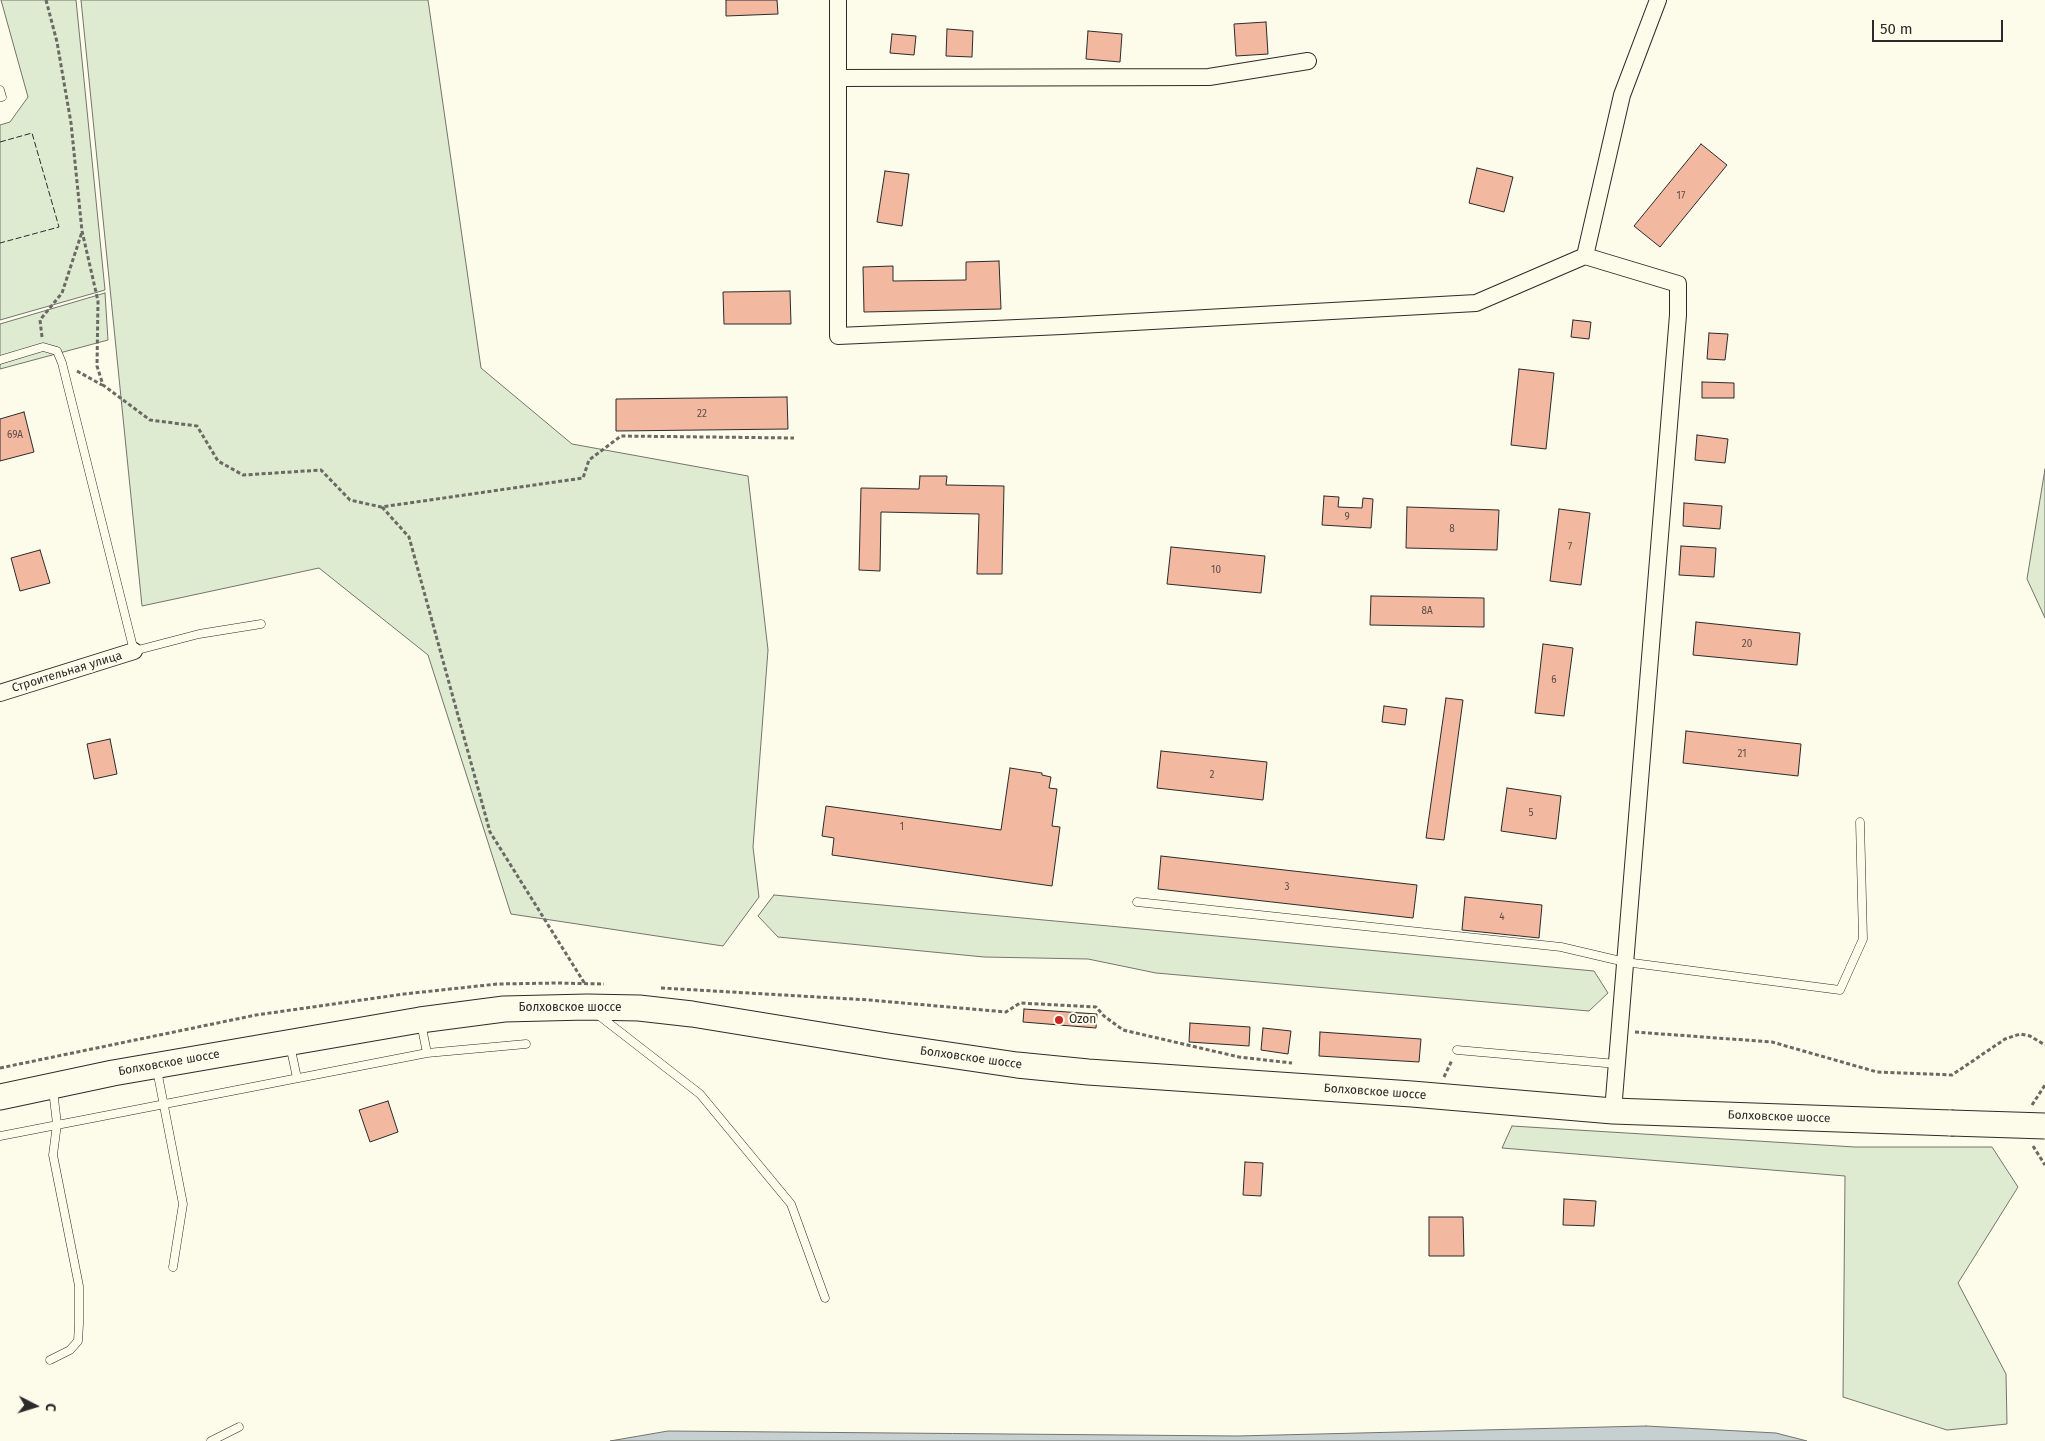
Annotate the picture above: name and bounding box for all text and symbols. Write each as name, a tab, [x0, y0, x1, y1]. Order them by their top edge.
scale bar	[1875, 10, 2006, 42]
text: 50 m	[1880, 20, 1913, 38]
house number: 17	[1677, 190, 1685, 202]
house number: 22	[697, 408, 707, 420]
house number: 69А	[7, 429, 23, 441]
house number: 9	[1344, 511, 1350, 523]
house number: 8	[1449, 523, 1455, 535]
house number: 7	[1568, 541, 1572, 553]
house number: 10	[1211, 564, 1221, 576]
house number: 8А	[1421, 605, 1433, 617]
house number: 20	[1742, 638, 1752, 650]
street label: Строительная улица	[10, 648, 124, 696]
house number: 6	[1551, 674, 1557, 686]
house number: 21	[1737, 748, 1747, 760]
house number: 2	[1210, 769, 1214, 781]
house number: 5	[1528, 807, 1534, 819]
house number: 1	[900, 821, 904, 833]
house number: 3	[1285, 881, 1289, 893]
house number: 4	[1499, 911, 1505, 923]
street label: Болховское шоссе	[519, 1001, 621, 1015]
place label: Ozon	[1069, 1013, 1096, 1027]
marker: Ozon	[1053, 1014, 1065, 1026]
street label: Болховское шоссе	[919, 1044, 1023, 1072]
street label: Болховское шоссе	[117, 1047, 221, 1079]
street label: Болховское шоссе	[1323, 1081, 1427, 1103]
street label: Болховское шоссе	[1727, 1108, 1831, 1126]
north arrow	[10, 1381, 60, 1431]
text: С	[42, 1403, 59, 1412]

